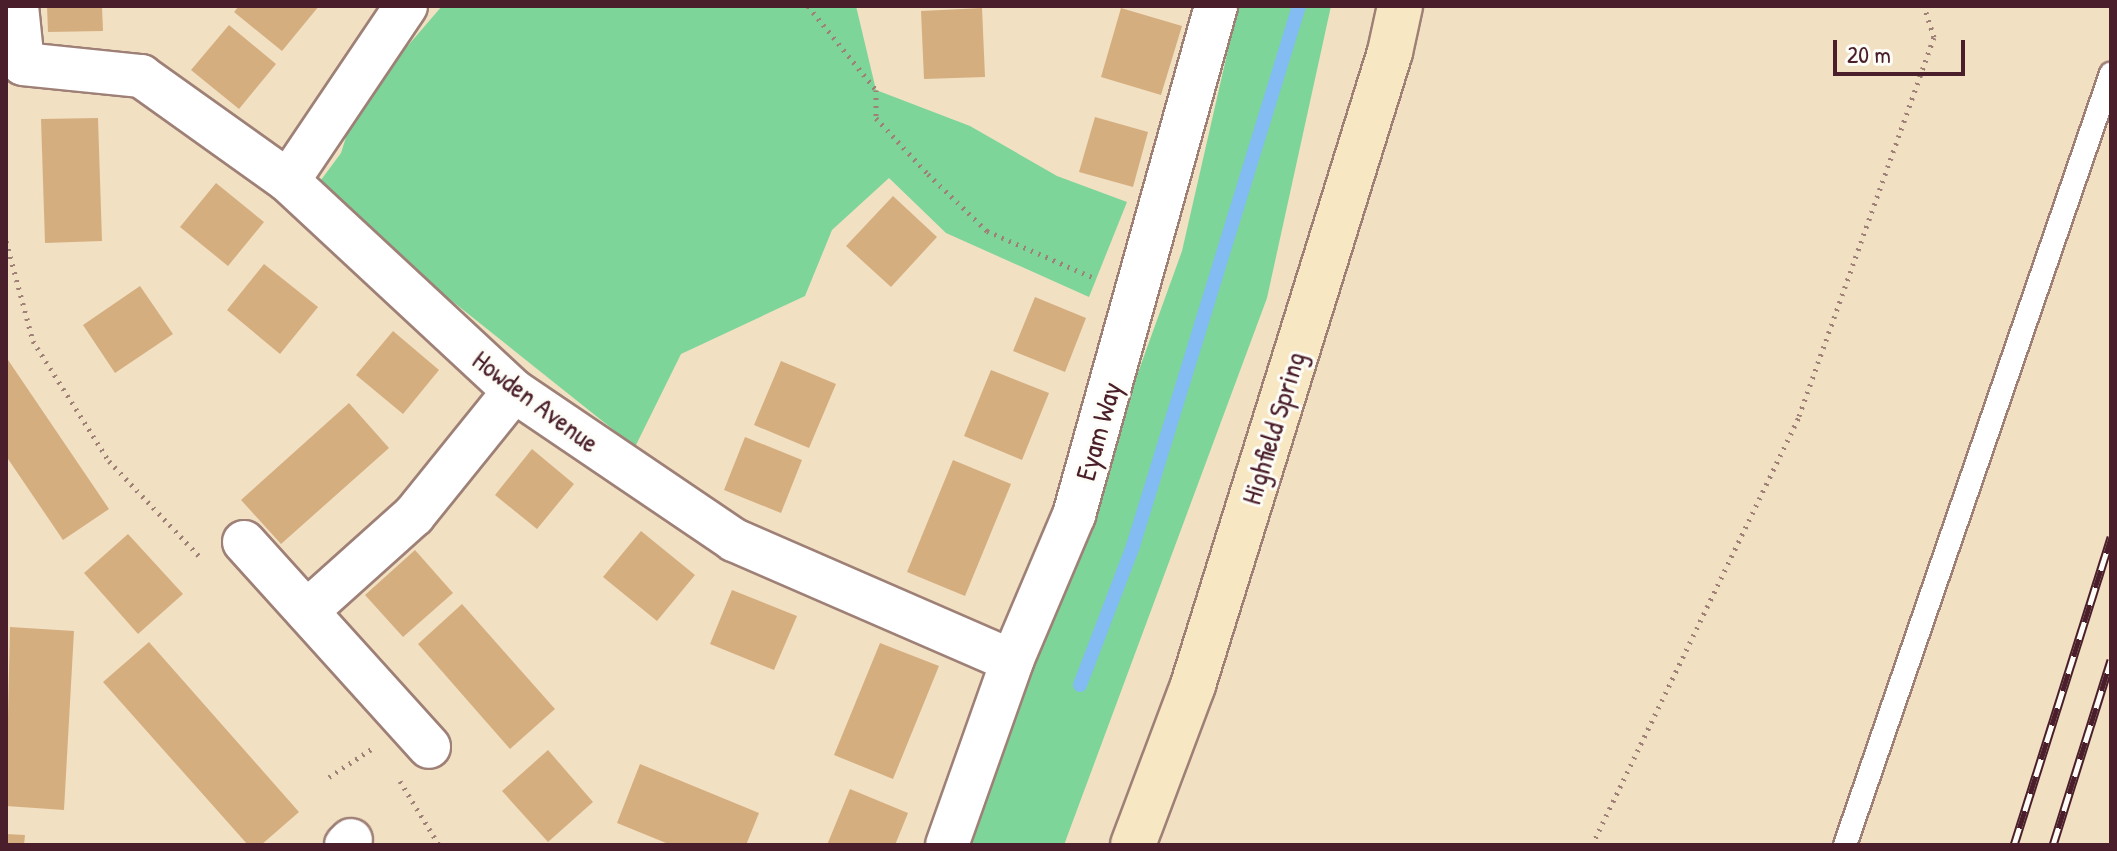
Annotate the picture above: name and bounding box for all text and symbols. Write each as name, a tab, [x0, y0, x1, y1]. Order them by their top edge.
scale bar	[1837, 24, 1969, 74]
text: 20 m	[1847, 38, 1891, 70]
street label: Howden Avenue	[466, 343, 606, 459]
street label: Highfield Spring	[1234, 348, 1312, 508]
street label: Eyam Way	[1068, 378, 1128, 484]

